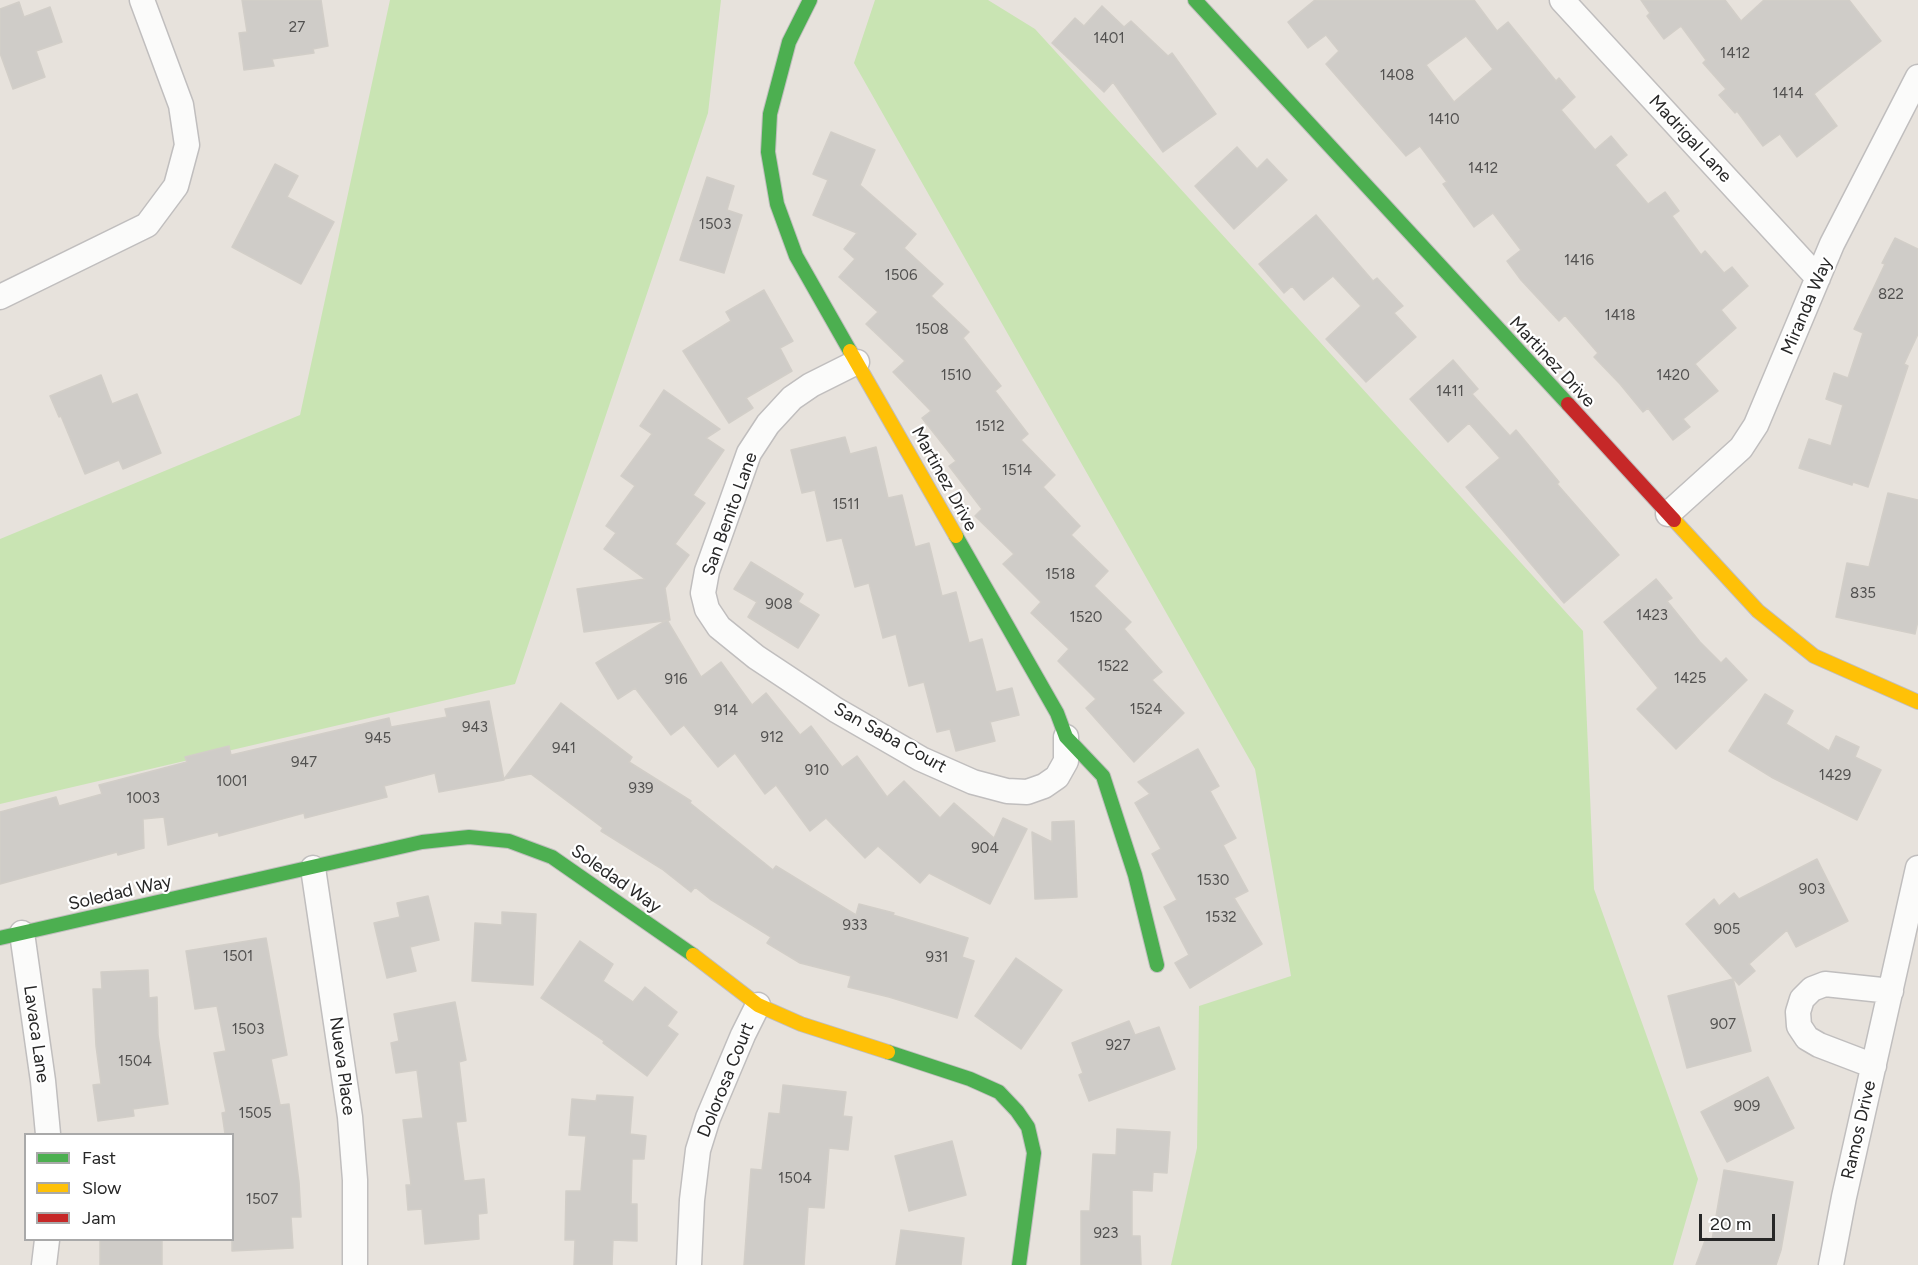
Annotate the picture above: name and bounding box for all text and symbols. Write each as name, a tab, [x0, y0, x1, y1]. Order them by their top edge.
house number: 27	[289, 19, 305, 37]
house number: 1401	[1093, 30, 1125, 48]
house number: 1412	[1720, 45, 1750, 63]
house number: 1408	[1380, 67, 1414, 85]
house number: 1414	[1772, 85, 1804, 103]
street label: Madrigal Lane	[1644, 91, 1736, 187]
house number: 1410	[1428, 111, 1460, 129]
house number: 1412	[1468, 160, 1498, 178]
house number: 1503	[699, 216, 731, 234]
house number: 1416	[1564, 252, 1594, 270]
street label: Miranda Way	[1777, 254, 1837, 358]
house number: 1506	[885, 267, 917, 285]
house number: 822	[1878, 286, 1904, 304]
house number: 1418	[1605, 307, 1635, 325]
street label: Martinez Drive	[1504, 312, 1600, 412]
house number: 1508	[915, 321, 949, 339]
house number: 1510	[941, 367, 971, 385]
house number: 1420	[1656, 367, 1690, 385]
house number: 1411	[1436, 383, 1464, 401]
house number: 1512	[975, 418, 1005, 436]
street label: Martinez Drive	[906, 423, 982, 535]
street label: San Benito Lane	[698, 449, 762, 579]
house number: 1514	[1002, 462, 1032, 480]
house number: 1511	[832, 496, 860, 514]
house number: 1518	[1045, 566, 1075, 584]
house number: 835	[1850, 585, 1876, 603]
house number: 908	[765, 596, 793, 614]
house number: 1423	[1636, 607, 1668, 625]
house number: 1520	[1070, 609, 1102, 627]
house number: 1522	[1097, 658, 1129, 676]
house number: 1425	[1674, 670, 1706, 688]
house number: 916	[664, 671, 688, 689]
street label: San Saba Court	[830, 698, 950, 778]
house number: 1524	[1130, 701, 1162, 719]
house number: 914	[714, 702, 738, 720]
house number: 943	[462, 719, 488, 737]
house number: 912	[760, 729, 784, 747]
house number: 945	[365, 730, 391, 748]
house number: 941	[552, 740, 576, 758]
house number: 947	[291, 754, 317, 772]
house number: 910	[805, 762, 829, 780]
house number: 1429	[1819, 767, 1851, 785]
house number: 1001	[216, 773, 248, 791]
house number: 939	[628, 780, 654, 798]
house number: 1003	[126, 790, 160, 808]
street label: Soledad Way	[567, 840, 665, 918]
house number: 904	[971, 840, 999, 858]
street label: Soledad Way	[66, 871, 174, 915]
house number: 1530	[1197, 872, 1229, 890]
house number: 903	[1799, 881, 1825, 899]
house number: 1532	[1205, 909, 1237, 927]
house number: 933	[843, 917, 867, 935]
house number: 905	[1714, 921, 1740, 939]
house number: 1501	[223, 948, 253, 966]
house number: 931	[926, 949, 948, 967]
street label: Lavaca Lane	[18, 984, 54, 1084]
street label: Nueva Place	[324, 1015, 360, 1117]
house number: 907	[1710, 1016, 1736, 1034]
street label: Dolorosa Court	[693, 1019, 759, 1141]
house number: 1503	[232, 1021, 264, 1039]
house number: 927	[1106, 1037, 1130, 1055]
house number: 1504	[118, 1053, 152, 1071]
street label: Ramos Drive	[1837, 1079, 1881, 1181]
house number: 909	[1734, 1098, 1760, 1116]
house number: 1505	[238, 1105, 272, 1123]
legend	[24, 1133, 234, 1241]
text: Fast	[82, 1147, 116, 1169]
house number: 1504	[778, 1170, 812, 1188]
text: Slow	[82, 1177, 121, 1199]
house number: 1507	[246, 1191, 278, 1209]
scale bar	[1702, 1202, 1778, 1240]
text: Jam	[82, 1207, 116, 1229]
text: 20 m	[1710, 1213, 1751, 1235]
house number: 923	[1093, 1225, 1119, 1243]

